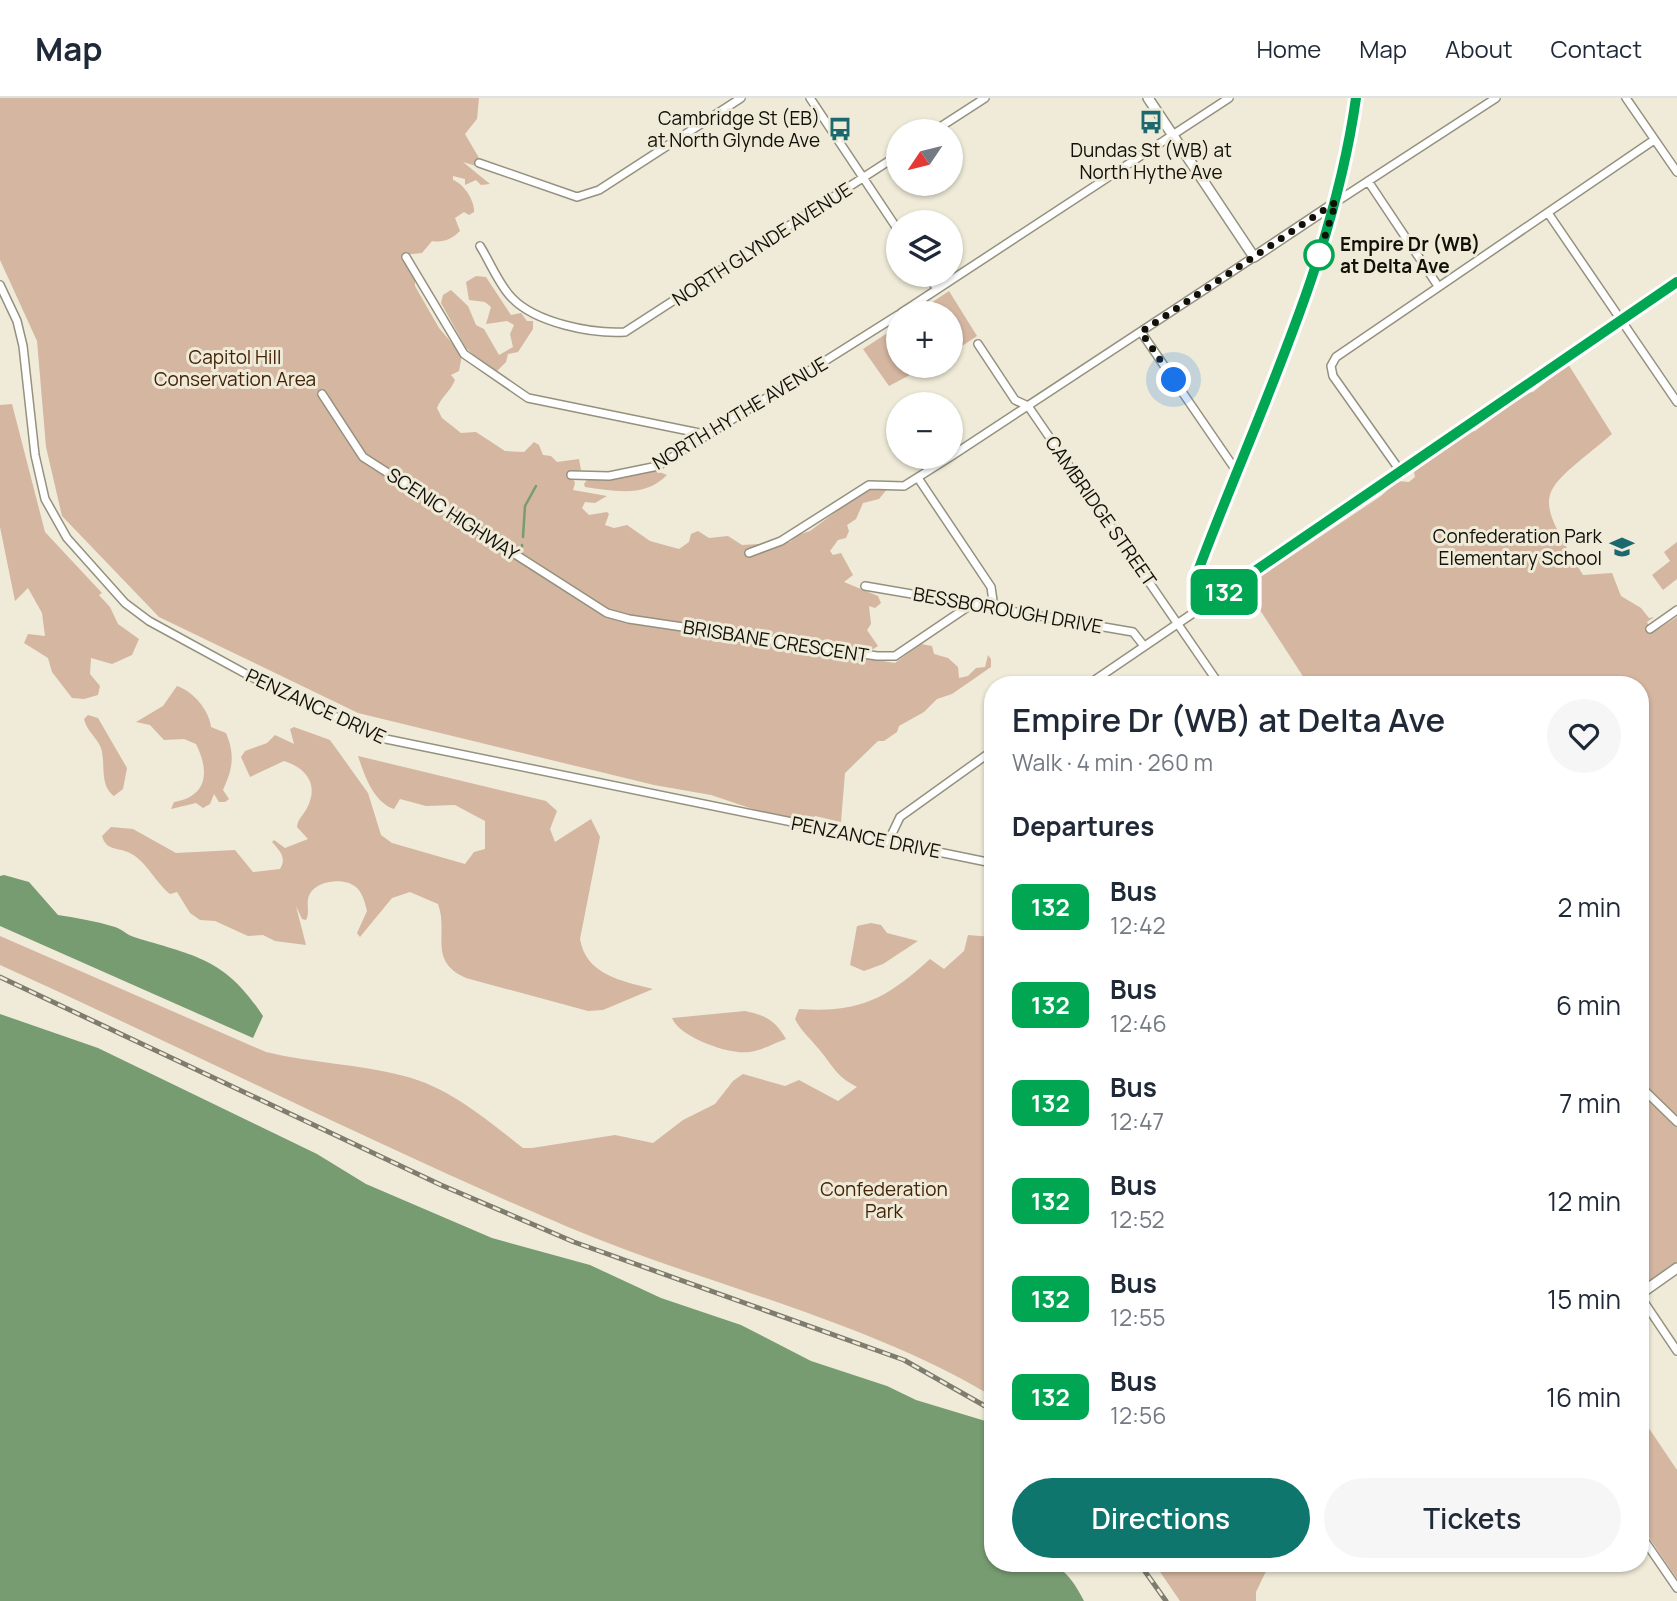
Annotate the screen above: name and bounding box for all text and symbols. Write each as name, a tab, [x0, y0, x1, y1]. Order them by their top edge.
text: Map	[35, 26, 103, 71]
text: Home	[1256, 32, 1321, 65]
text: Map	[1359, 32, 1407, 65]
text: About	[1445, 32, 1513, 65]
text: Contact	[1551, 32, 1642, 65]
place label: Cambridge St (EB) at North Glynde Ave	[647, 105, 820, 153]
bus stop icon: Dundas St (WB) at North Hythe Ave	[1137, 108, 1165, 136]
bus stop icon: Cambridge St (EB) at North Glynde Ave	[826, 115, 854, 143]
north arrow	[886, 119, 962, 196]
map controls	[886, 119, 963, 469]
place label: Dundas St (WB) at North Hythe Ave	[1070, 137, 1232, 185]
street label: NORTH GLYNDE AVENUE	[667, 176, 857, 312]
button: layers	[886, 210, 963, 287]
place label: Empire Dr (WB) at Delta Ave	[1340, 231, 1480, 279]
marker: Empire Dr (WB) at Delta Ave	[1304, 240, 1334, 270]
button: +	[886, 301, 963, 378]
park label: Capitol Hill Conservation Area	[154, 344, 316, 392]
street label: NORTH HYTHE AVENUE	[648, 350, 832, 476]
your location	[1156, 362, 1191, 397]
button: −	[886, 392, 963, 469]
street label: CAMBRIDGE STREET	[1039, 431, 1163, 592]
street label: SCENIC HIGHWAY	[382, 462, 524, 567]
place label: Confederation Park Elementary School	[1433, 523, 1603, 571]
school or university icon: Confederation Park Elementary School	[1608, 533, 1636, 561]
line badge: 132	[1184, 569, 1264, 615]
text: 132	[1205, 575, 1243, 608]
street label: BESSBOROUGH DRIVE	[911, 581, 1105, 639]
street label: BRISBANE CRESCENT	[681, 613, 871, 669]
street label: PENZANCE DRIVE	[242, 662, 390, 750]
text: Empire Dr (WB) at Delta Ave	[1012, 697, 1445, 742]
button: heart	[1547, 699, 1621, 773]
text: Walk · 4 min · 260 m	[1012, 746, 1213, 778]
text: Departures	[1012, 808, 1154, 844]
street label: PENZANCE DRIVE	[789, 810, 943, 864]
text: Bus	[1110, 873, 1157, 909]
text: 2 min	[1557, 889, 1621, 925]
text: 132	[1031, 890, 1070, 923]
text: 12:42	[1110, 909, 1166, 941]
text: Bus	[1110, 971, 1157, 1007]
text: 6 min	[1556, 987, 1621, 1023]
text: 132	[1031, 988, 1070, 1021]
text: 12:46	[1110, 1007, 1167, 1039]
text: Bus	[1110, 1069, 1157, 1105]
text: 7 min	[1559, 1085, 1621, 1121]
text: 132	[1031, 1086, 1070, 1119]
text: 12:47	[1110, 1105, 1164, 1137]
text: Bus	[1110, 1167, 1157, 1203]
park label: Confederation Park	[820, 1176, 948, 1224]
text: 12 min	[1547, 1183, 1621, 1219]
text: 132	[1031, 1184, 1070, 1217]
text: 12:52	[1110, 1203, 1165, 1235]
text: Bus	[1110, 1265, 1157, 1301]
text: 15 min	[1547, 1281, 1621, 1317]
text: 132	[1031, 1282, 1070, 1315]
text: 12:55	[1110, 1301, 1166, 1333]
text: Bus	[1110, 1363, 1157, 1399]
text: 16 min	[1546, 1379, 1621, 1415]
text: 132	[1031, 1380, 1070, 1413]
text: 12:56	[1110, 1399, 1167, 1431]
button: Directions	[1012, 1478, 1310, 1558]
button: Tickets	[1324, 1478, 1621, 1558]

